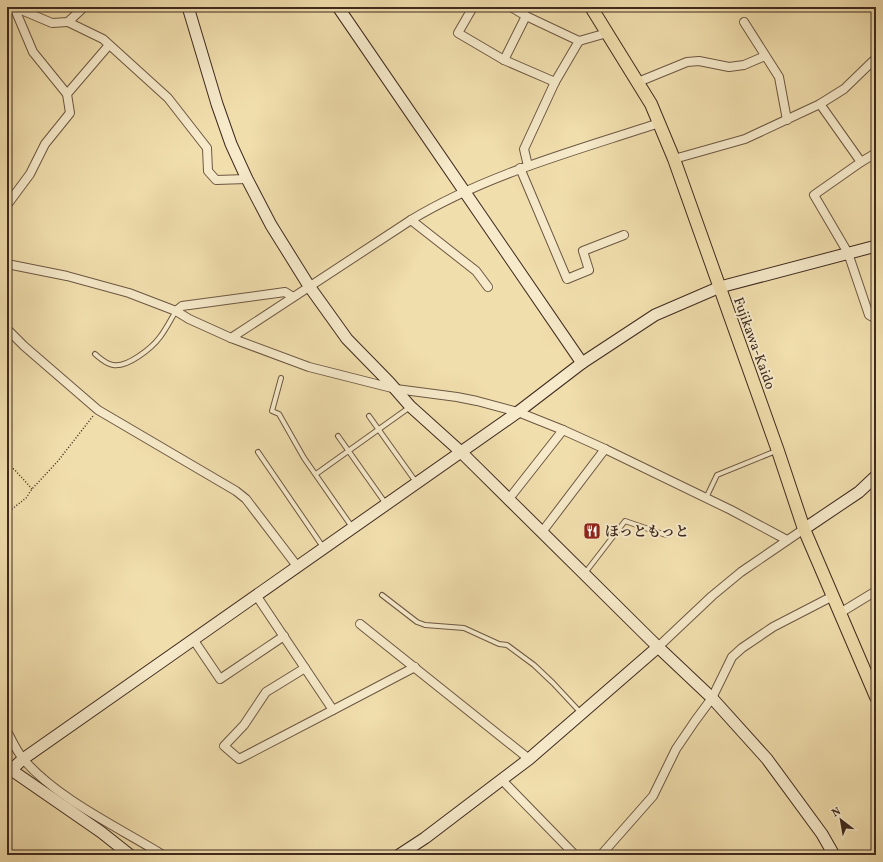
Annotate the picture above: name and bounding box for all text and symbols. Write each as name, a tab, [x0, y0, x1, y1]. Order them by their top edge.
street label: Fujikawa-Kaido	[728, 295, 779, 392]
restaurant icon: ほっともっと	[582, 521, 602, 541]
place label: ほっともっと	[605, 523, 689, 542]
north arrow	[821, 800, 861, 840]
text: N	[829, 804, 844, 821]

